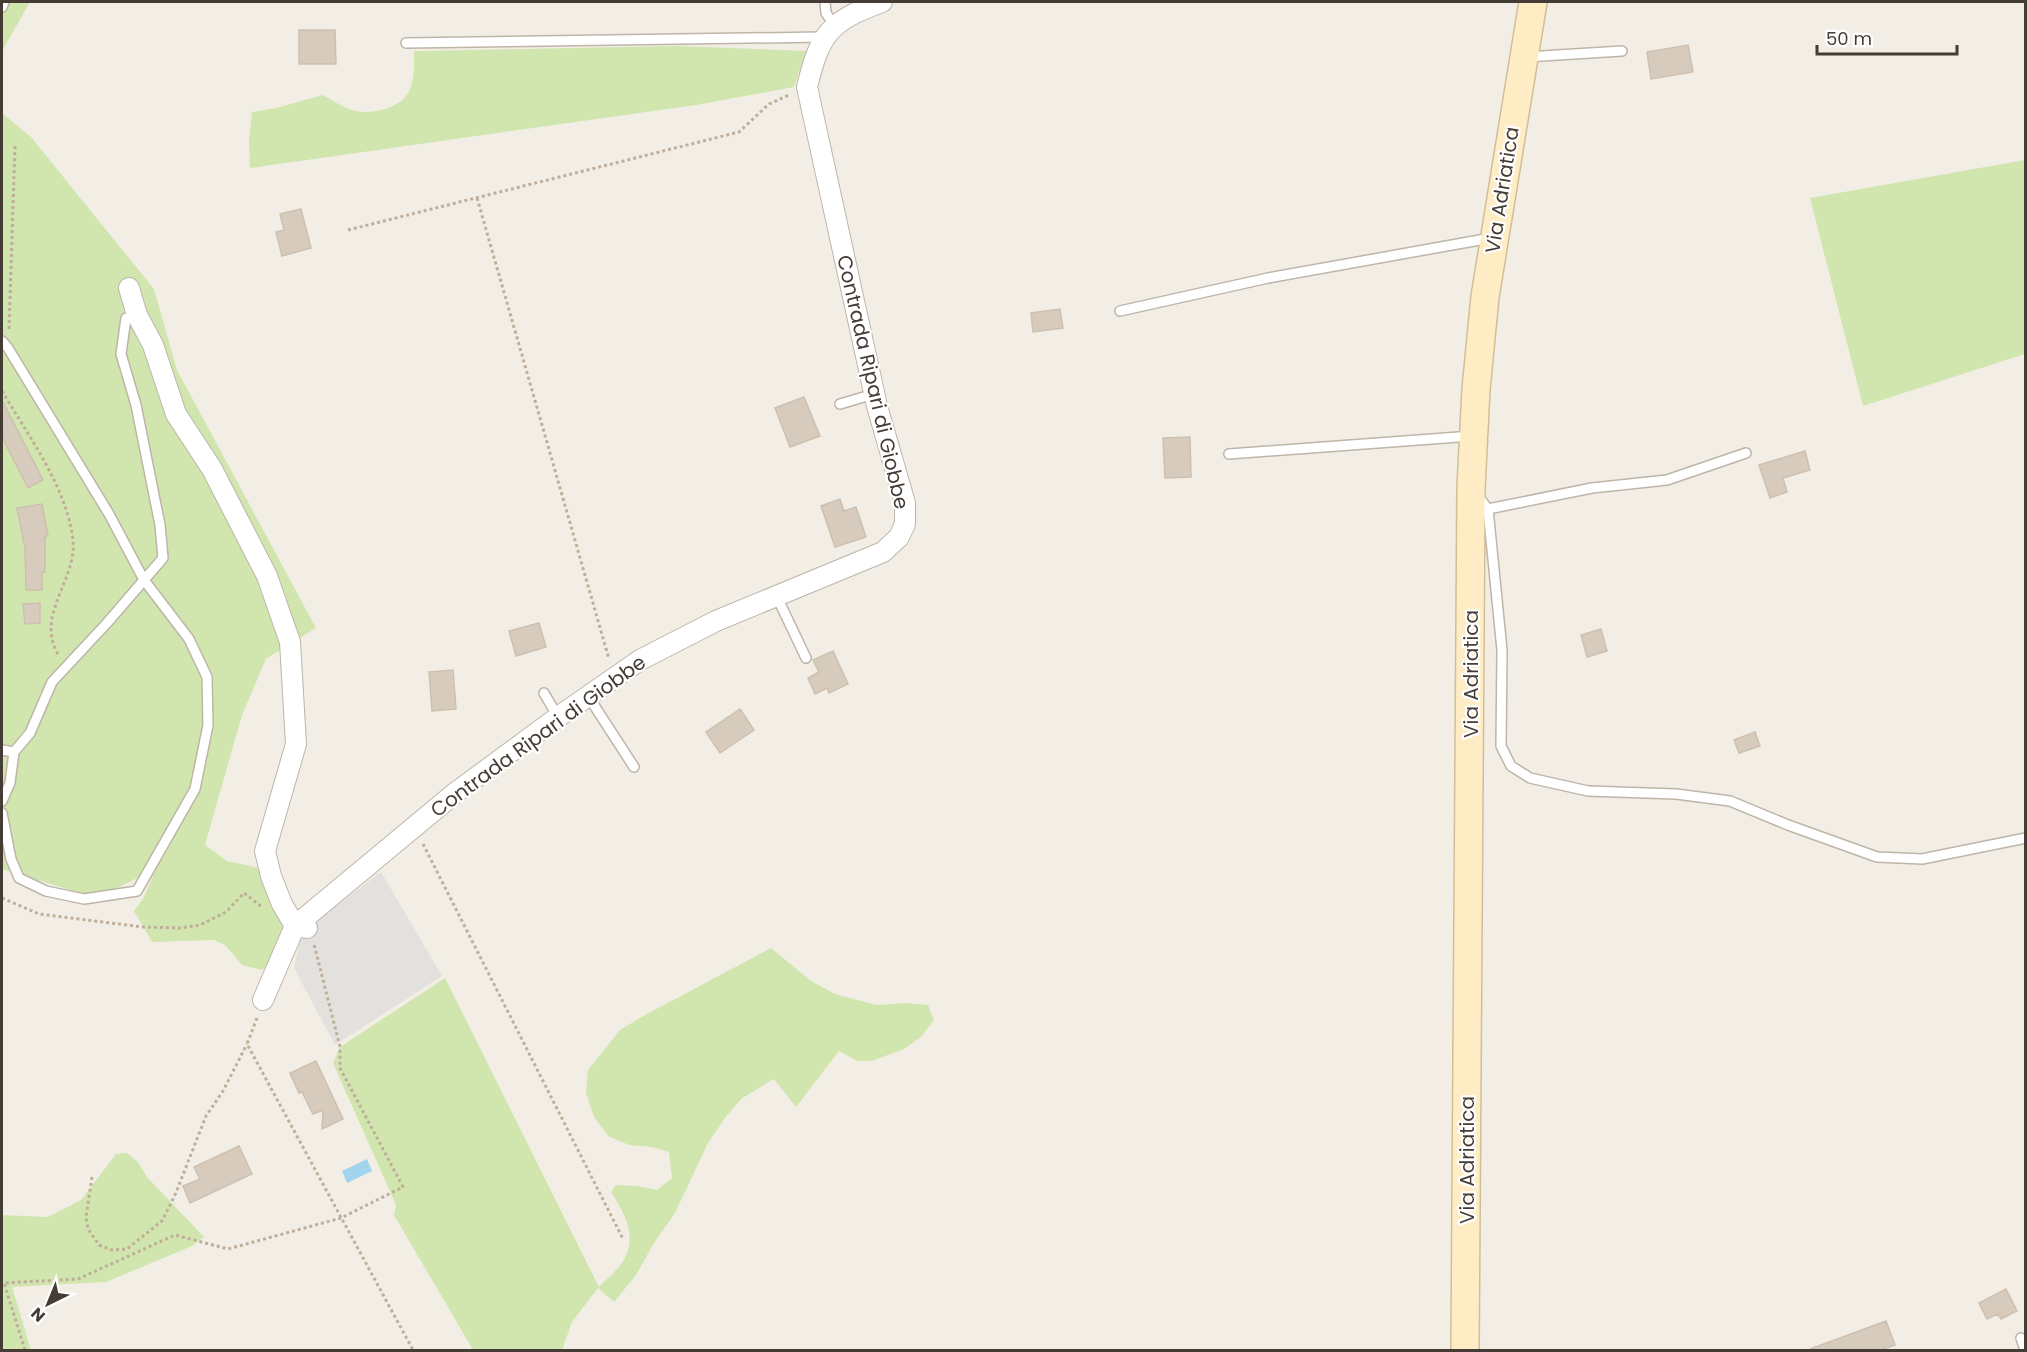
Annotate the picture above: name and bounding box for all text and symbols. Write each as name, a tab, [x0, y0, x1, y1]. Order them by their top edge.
scale bar	[1817, 18, 1956, 56]
text: 50 m	[1826, 26, 1872, 51]
street label: Via Adriatica	[1478, 125, 1526, 255]
street label: Contrada Ripari di Giobbe	[830, 252, 916, 512]
street label: Via Adriatica	[1457, 610, 1485, 738]
street label: Contrada Ripari di Giobbe	[425, 648, 651, 824]
street label: Via Adriatica	[1453, 1096, 1481, 1224]
north arrow	[18, 1274, 78, 1334]
text: N	[26, 1302, 50, 1327]

